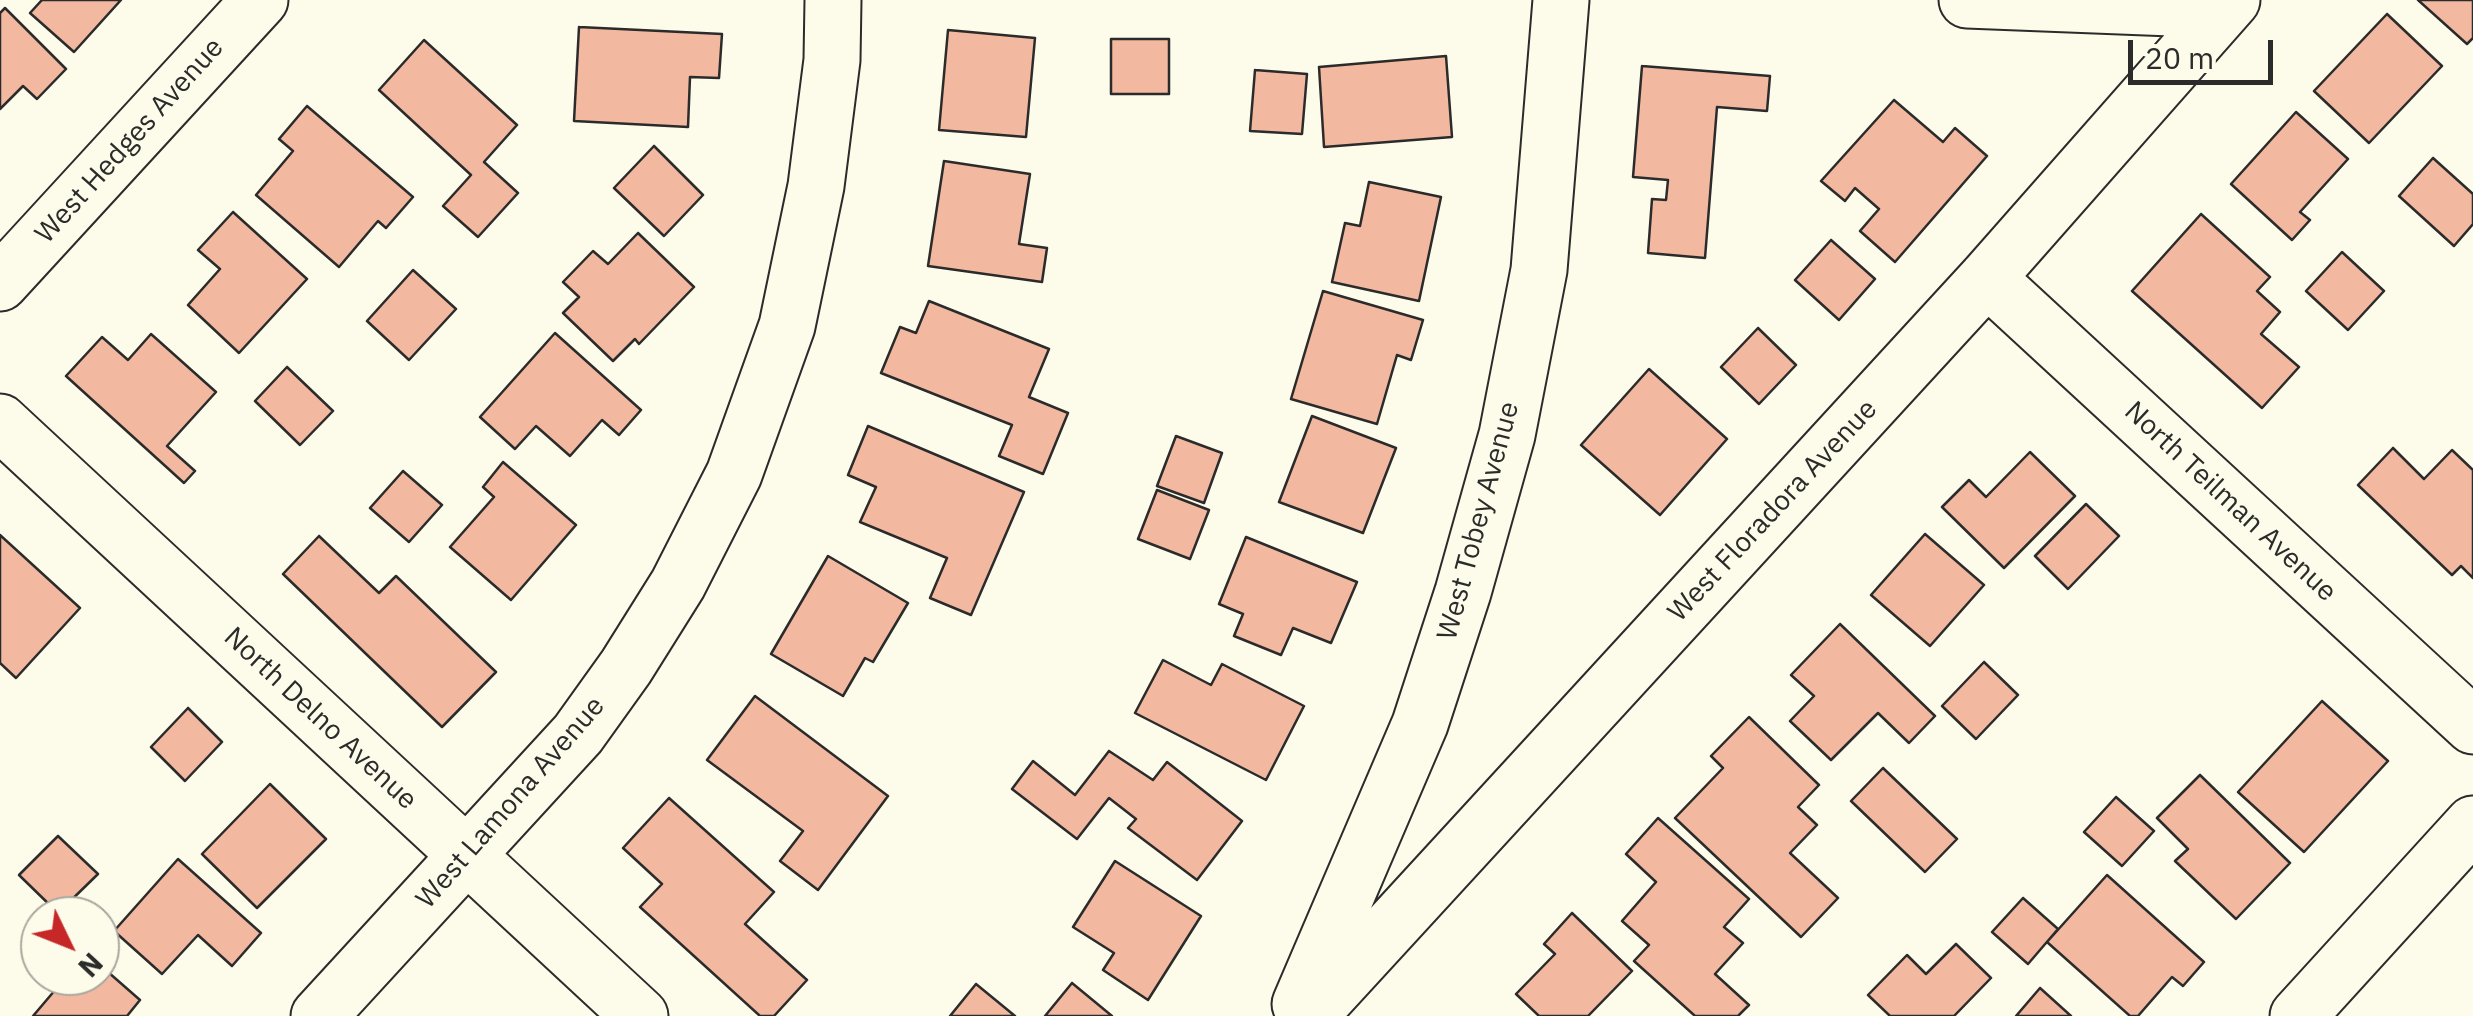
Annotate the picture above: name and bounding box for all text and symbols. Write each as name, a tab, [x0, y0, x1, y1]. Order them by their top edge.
scale bar	[2133, 20, 2278, 82]
street label: West Hedges Avenue	[29, 31, 231, 251]
text: 20 m	[2145, 38, 2214, 77]
street label: West Floradora Avenue	[1661, 393, 1885, 629]
street label: North Teilman Avenue	[2117, 395, 2343, 609]
street label: West Tobey Avenue	[1431, 398, 1527, 644]
street label: North Delno Avenue	[217, 621, 423, 817]
street label: West Lamona Avenue	[410, 690, 612, 916]
north arrow	[20, 896, 120, 996]
text: N	[70, 945, 111, 985]

